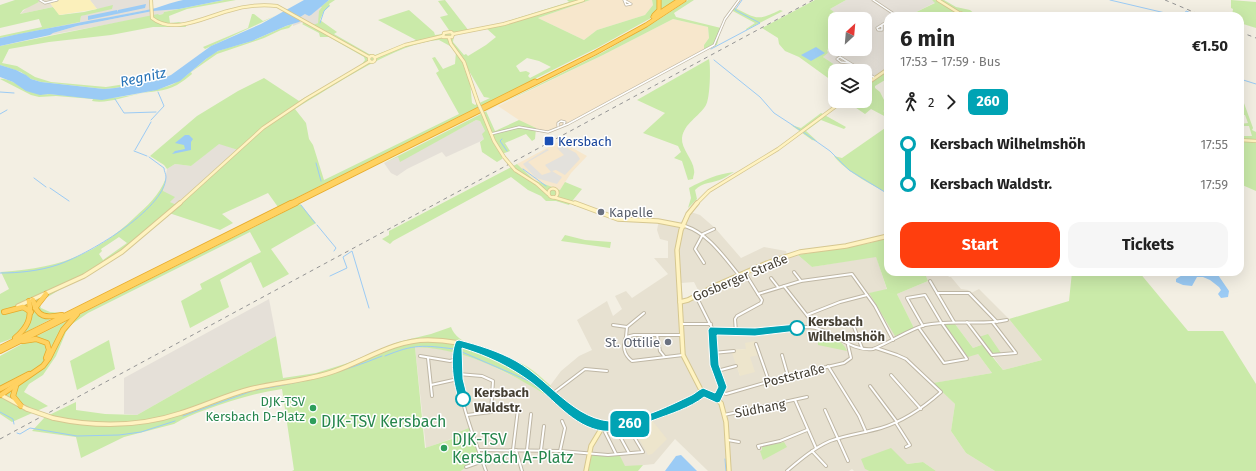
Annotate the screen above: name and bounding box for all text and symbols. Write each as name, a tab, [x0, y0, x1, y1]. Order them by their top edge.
north arrow	[828, 12, 872, 56]
map controls	[828, 12, 872, 108]
text: 6 min	[900, 25, 955, 52]
text: €1.50	[1192, 37, 1228, 55]
text: 17:53 – 17:59 · Bus	[900, 54, 1000, 69]
water label: Regnitz	[119, 64, 169, 91]
button: layers	[828, 64, 872, 108]
icon: walk	[900, 91, 922, 113]
icon: forward	[940, 91, 962, 113]
text: 260	[976, 93, 1000, 110]
text: 2	[928, 95, 934, 110]
place label: Kersbach	[558, 134, 612, 149]
marker: Kersbach	[543, 135, 555, 147]
text: Kersbach Wilhelmshöh	[930, 135, 1086, 153]
text: 17:55	[1200, 137, 1228, 152]
text: Kersbach Waldstr.	[930, 175, 1052, 193]
text: 17:59	[1200, 177, 1228, 192]
place label: Kapelle	[609, 205, 653, 220]
marker: Kapelle	[596, 207, 606, 217]
button: Start	[900, 222, 1060, 268]
button: Tickets	[1068, 222, 1228, 268]
street label: Gosberger Straße	[690, 251, 790, 304]
place label: Kersbach Wilhelmshöh	[808, 314, 885, 344]
marker: Kersbach Wilhelmshöh	[789, 320, 805, 336]
place label: St. Ottilie	[605, 335, 660, 350]
marker: St. Ottilie	[663, 337, 673, 347]
street label: Poststraße	[762, 361, 826, 390]
place label: Kersbach Waldstr.	[474, 385, 529, 415]
marker: Kersbach Waldstr.	[455, 391, 471, 407]
place label: DJK-TSV Kersbach D-Platz	[205, 394, 306, 424]
street label: Südhang	[733, 396, 787, 421]
marker: DJK-TSV Kersbach D-Platz	[308, 403, 318, 413]
line badge: 260	[607, 411, 653, 437]
place label: DJK-TSV Kersbach	[321, 412, 446, 431]
text: 260	[618, 415, 642, 432]
marker: DJK-TSV Kersbach	[308, 416, 318, 426]
place label: DJK-TSV Kersbach A-Platz	[452, 430, 573, 467]
marker: DJK-TSV Kersbach A-Platz	[439, 443, 449, 453]

